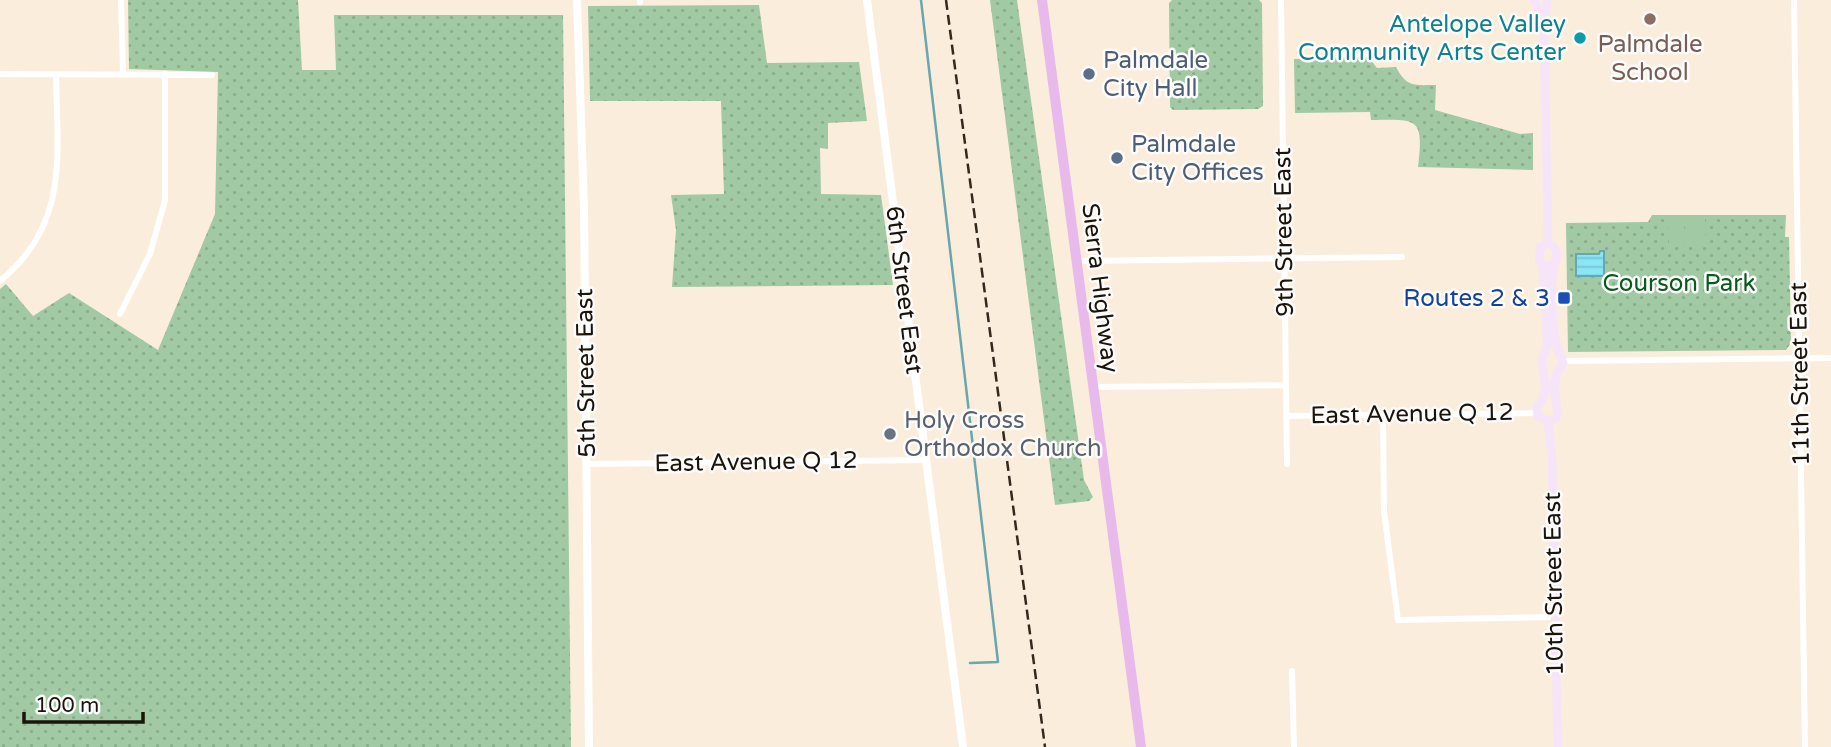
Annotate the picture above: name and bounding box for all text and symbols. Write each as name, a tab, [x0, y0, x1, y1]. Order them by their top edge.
place label: Antelope Valley Community Arts Center	[1298, 10, 1567, 67]
marker: Palmdale School	[1642, 11, 1658, 27]
marker: Antelope Valley Community Arts Center	[1572, 30, 1588, 46]
place label: Palmdale School	[1597, 30, 1703, 87]
place label: Palmdale City Hall	[1103, 46, 1208, 103]
marker: Palmdale City Hall	[1081, 66, 1097, 82]
place label: Palmdale City Offices	[1131, 130, 1264, 187]
street label: 9th Street East	[1268, 147, 1300, 317]
marker: Palmdale City Offices	[1109, 150, 1125, 166]
street label: Sierra Highway	[1075, 202, 1125, 375]
street label: 6th Street East	[879, 204, 929, 376]
park label: Courson Park	[1603, 269, 1755, 298]
street label: 11th Street East	[1784, 282, 1816, 466]
place label: Routes 2 & 3	[1403, 284, 1550, 313]
street label: 5th Street East	[570, 288, 602, 458]
marker: Routes 2 & 3	[1556, 290, 1572, 306]
street label: East Avenue Q 12	[1310, 398, 1514, 430]
place label: Holy Cross Orthodox Church	[904, 406, 1102, 463]
marker: Holy Cross Orthodox Church	[882, 426, 898, 442]
street label: East Avenue Q 12	[654, 446, 858, 478]
street label: 10th Street East	[1538, 492, 1570, 676]
scale bar	[24, 680, 144, 724]
text: 100 m	[35, 693, 99, 718]

